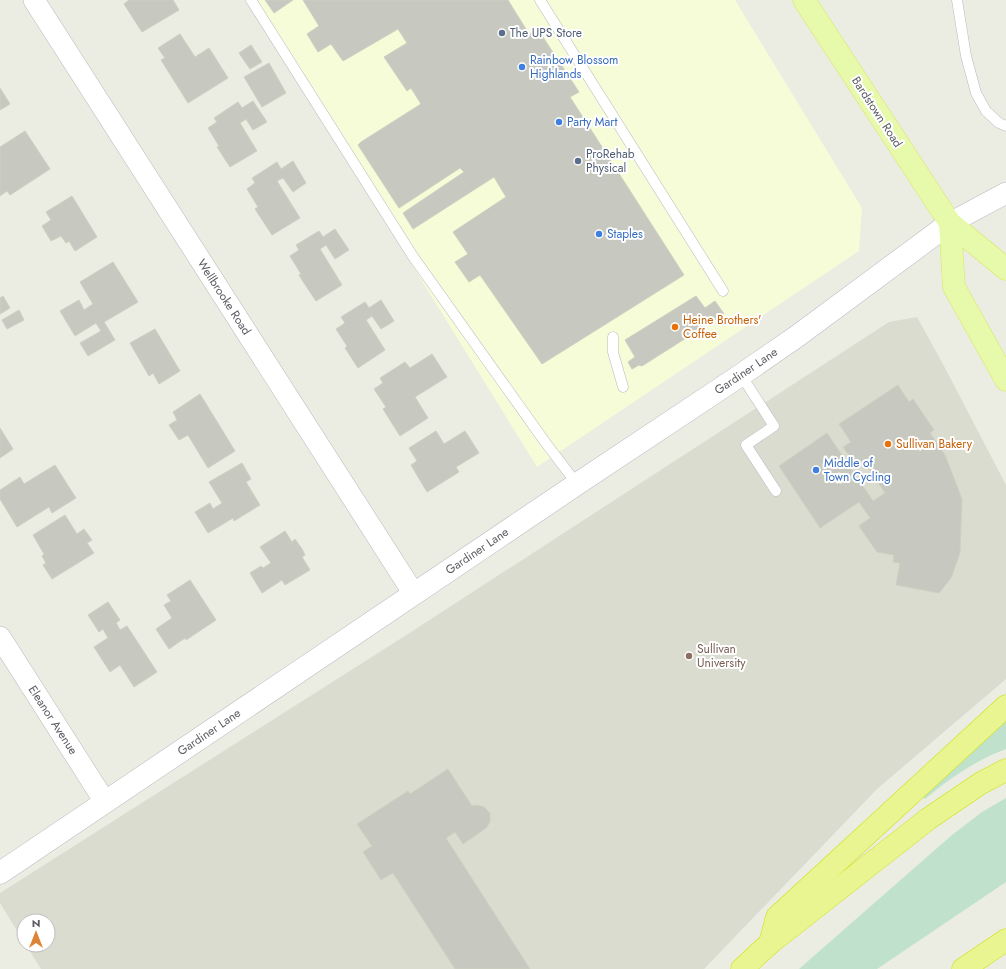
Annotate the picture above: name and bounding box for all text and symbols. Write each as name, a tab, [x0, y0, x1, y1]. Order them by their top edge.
place label: The UPS Store	[510, 24, 582, 42]
marker: The UPS Store	[497, 28, 507, 38]
place label: Rainbow Blossom Highlands	[530, 51, 618, 83]
marker: Rainbow Blossom Highlands	[517, 62, 527, 72]
street label: Bardstown Road	[847, 73, 907, 151]
place label: Party Mart	[567, 113, 617, 131]
marker: Party Mart	[554, 117, 564, 127]
place label: ProRehab Physical	[586, 145, 635, 177]
marker: ProRehab Physical	[573, 156, 583, 166]
place label: Staples	[607, 225, 643, 243]
marker: Staples	[594, 229, 604, 239]
street label: Wellbrooke Road	[193, 256, 255, 338]
place label: Heine Brothers' Coffee	[683, 311, 762, 343]
marker: Heine Brothers' Coffee	[670, 322, 680, 332]
street label: Gardiner Lane	[711, 343, 781, 399]
place label: Sullivan Bakery	[896, 435, 973, 453]
marker: Sullivan Bakery	[883, 439, 893, 449]
place label: Middle of Town Cycling	[824, 454, 891, 486]
marker: Middle of Town Cycling	[811, 465, 821, 475]
street label: Gardiner Lane	[442, 523, 512, 579]
place label: Sullivan University	[697, 640, 746, 672]
marker: Sullivan University	[684, 651, 694, 661]
street label: Eleanor Avenue	[24, 682, 82, 758]
street label: Gardiner Lane	[174, 704, 244, 760]
north arrow	[16, 913, 56, 953]
text: N	[32, 915, 40, 931]

